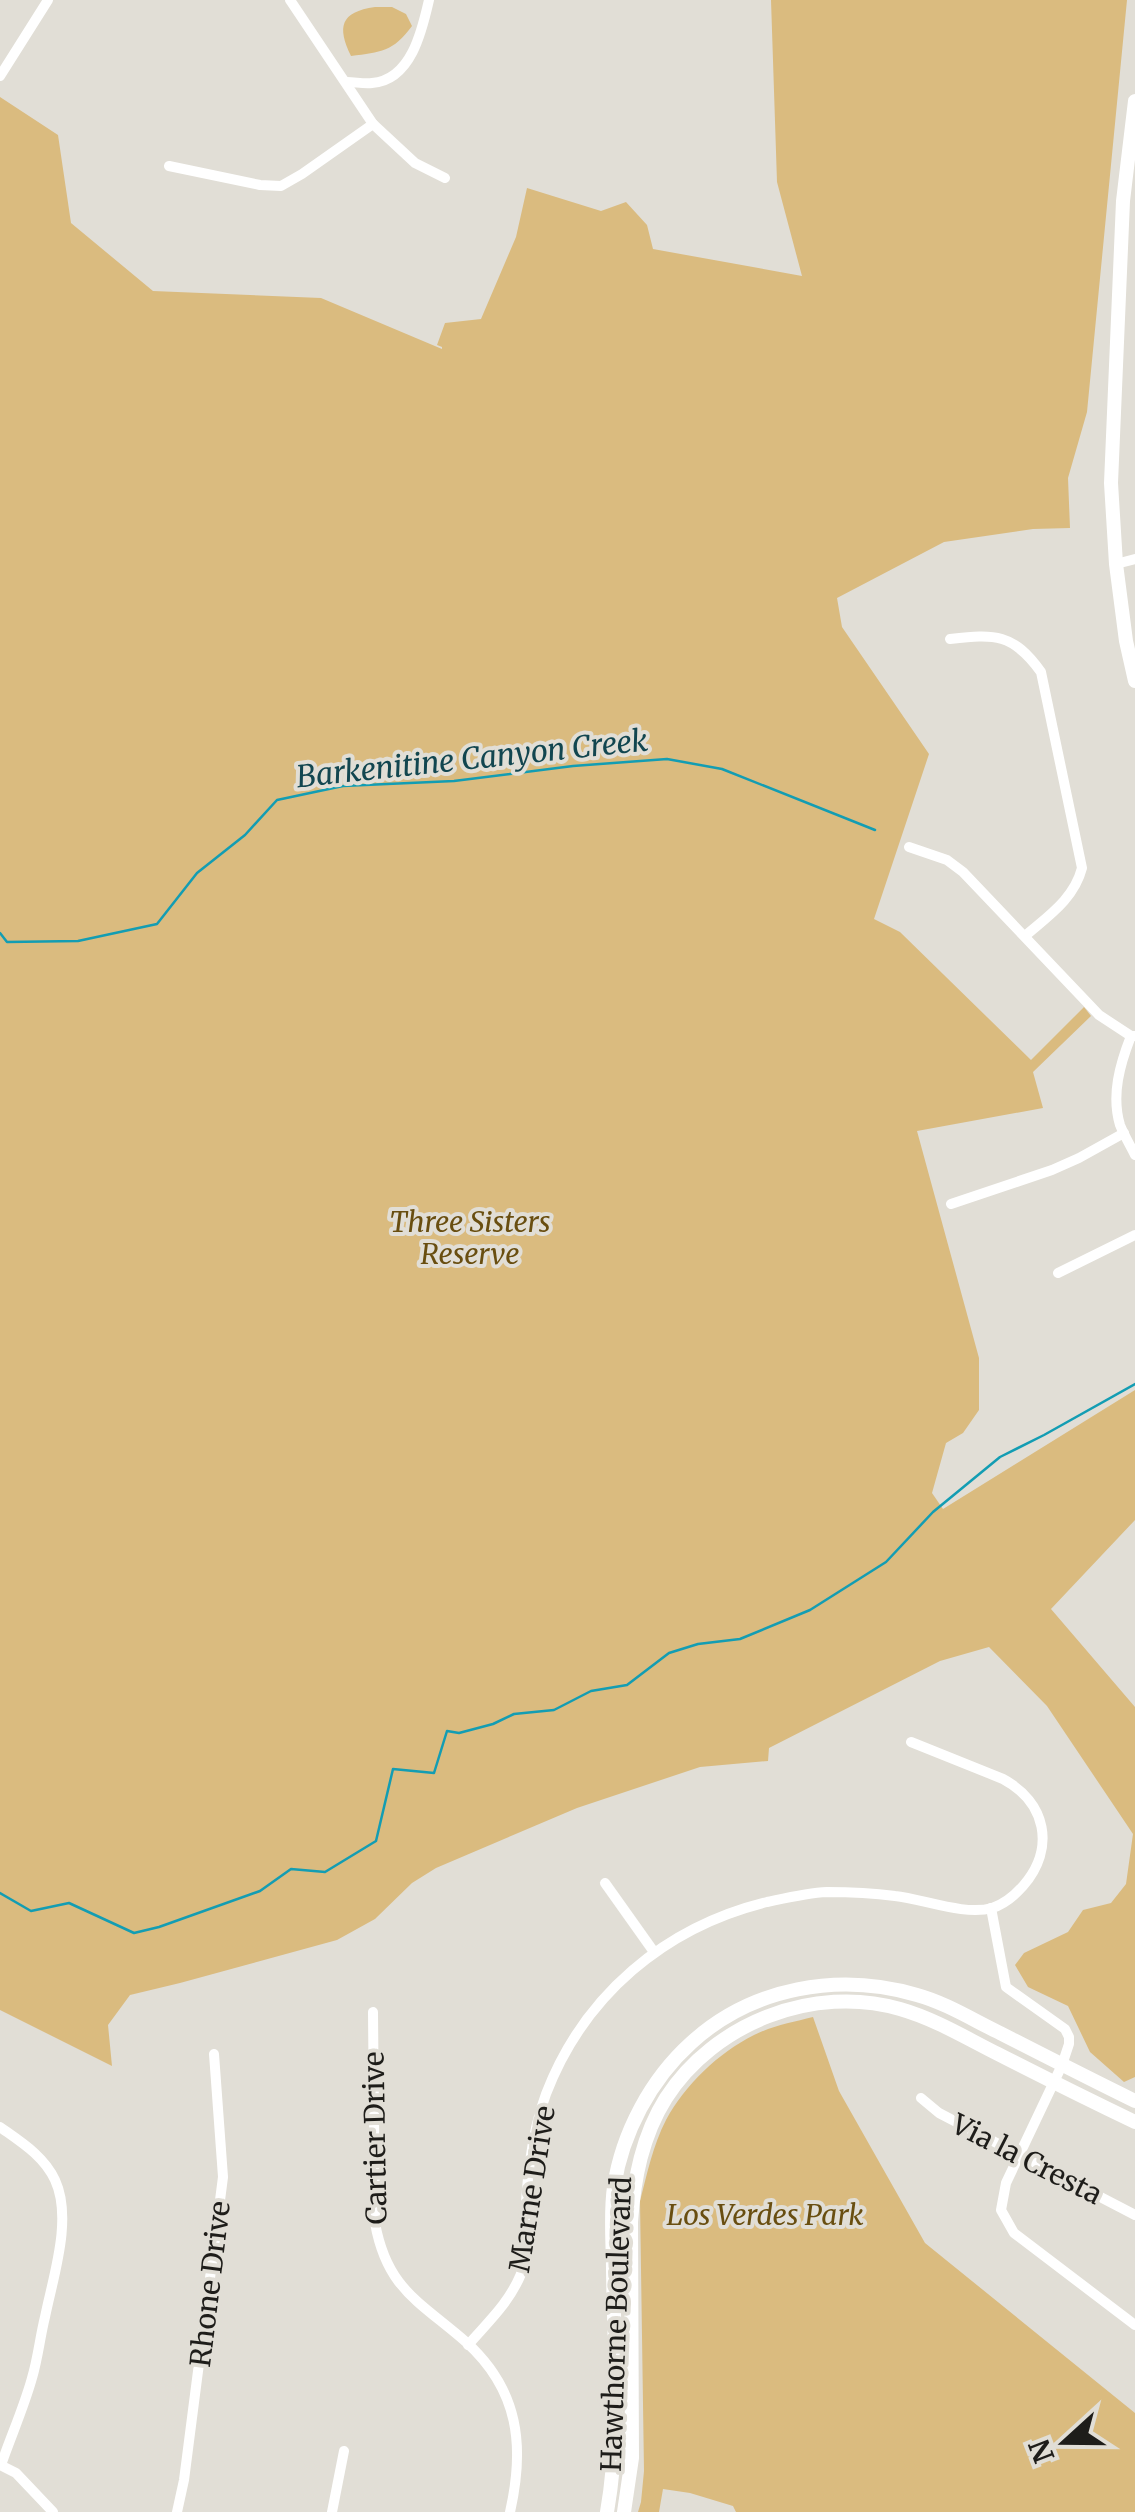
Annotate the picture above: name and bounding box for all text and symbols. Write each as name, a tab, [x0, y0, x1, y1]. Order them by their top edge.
water label: Barkenitine Canyon Creek	[294, 721, 650, 795]
park label: Three Sisters Reserve	[390, 1204, 550, 1272]
street label: Cartier Drive	[355, 2051, 395, 2225]
street label: Marne Drive	[501, 2103, 563, 2275]
street label: Via la Cresta	[945, 2105, 1108, 2212]
street label: Hawthorne Boulevard	[593, 2176, 639, 2472]
park label: Los Verdes Park	[667, 2197, 863, 2233]
street label: Rhone Drive	[182, 2199, 238, 2369]
north arrow	[1015, 2392, 1115, 2492]
text: N	[1021, 2434, 1062, 2468]

